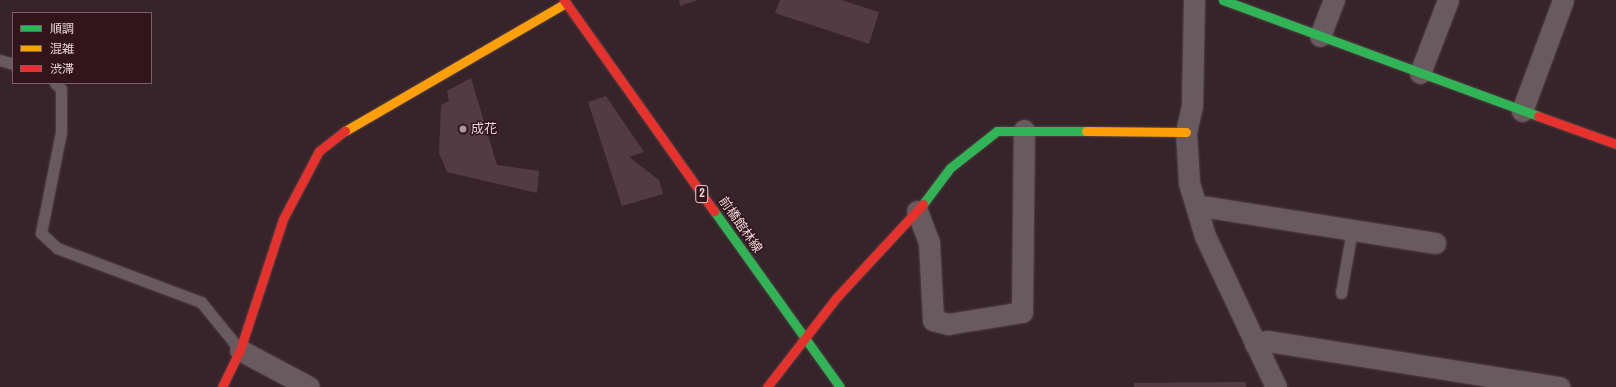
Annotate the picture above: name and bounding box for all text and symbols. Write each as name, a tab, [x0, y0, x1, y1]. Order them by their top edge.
legend	[12, 12, 152, 84]
text: 順調	[50, 21, 74, 37]
text: 混雑	[50, 41, 74, 57]
text: 渋滞	[50, 61, 74, 77]
place label: 成花	[471, 121, 497, 137]
marker: 成花	[458, 124, 468, 134]
road number: 2	[695, 184, 709, 204]
street label: 前橋館林線	[715, 194, 765, 256]

